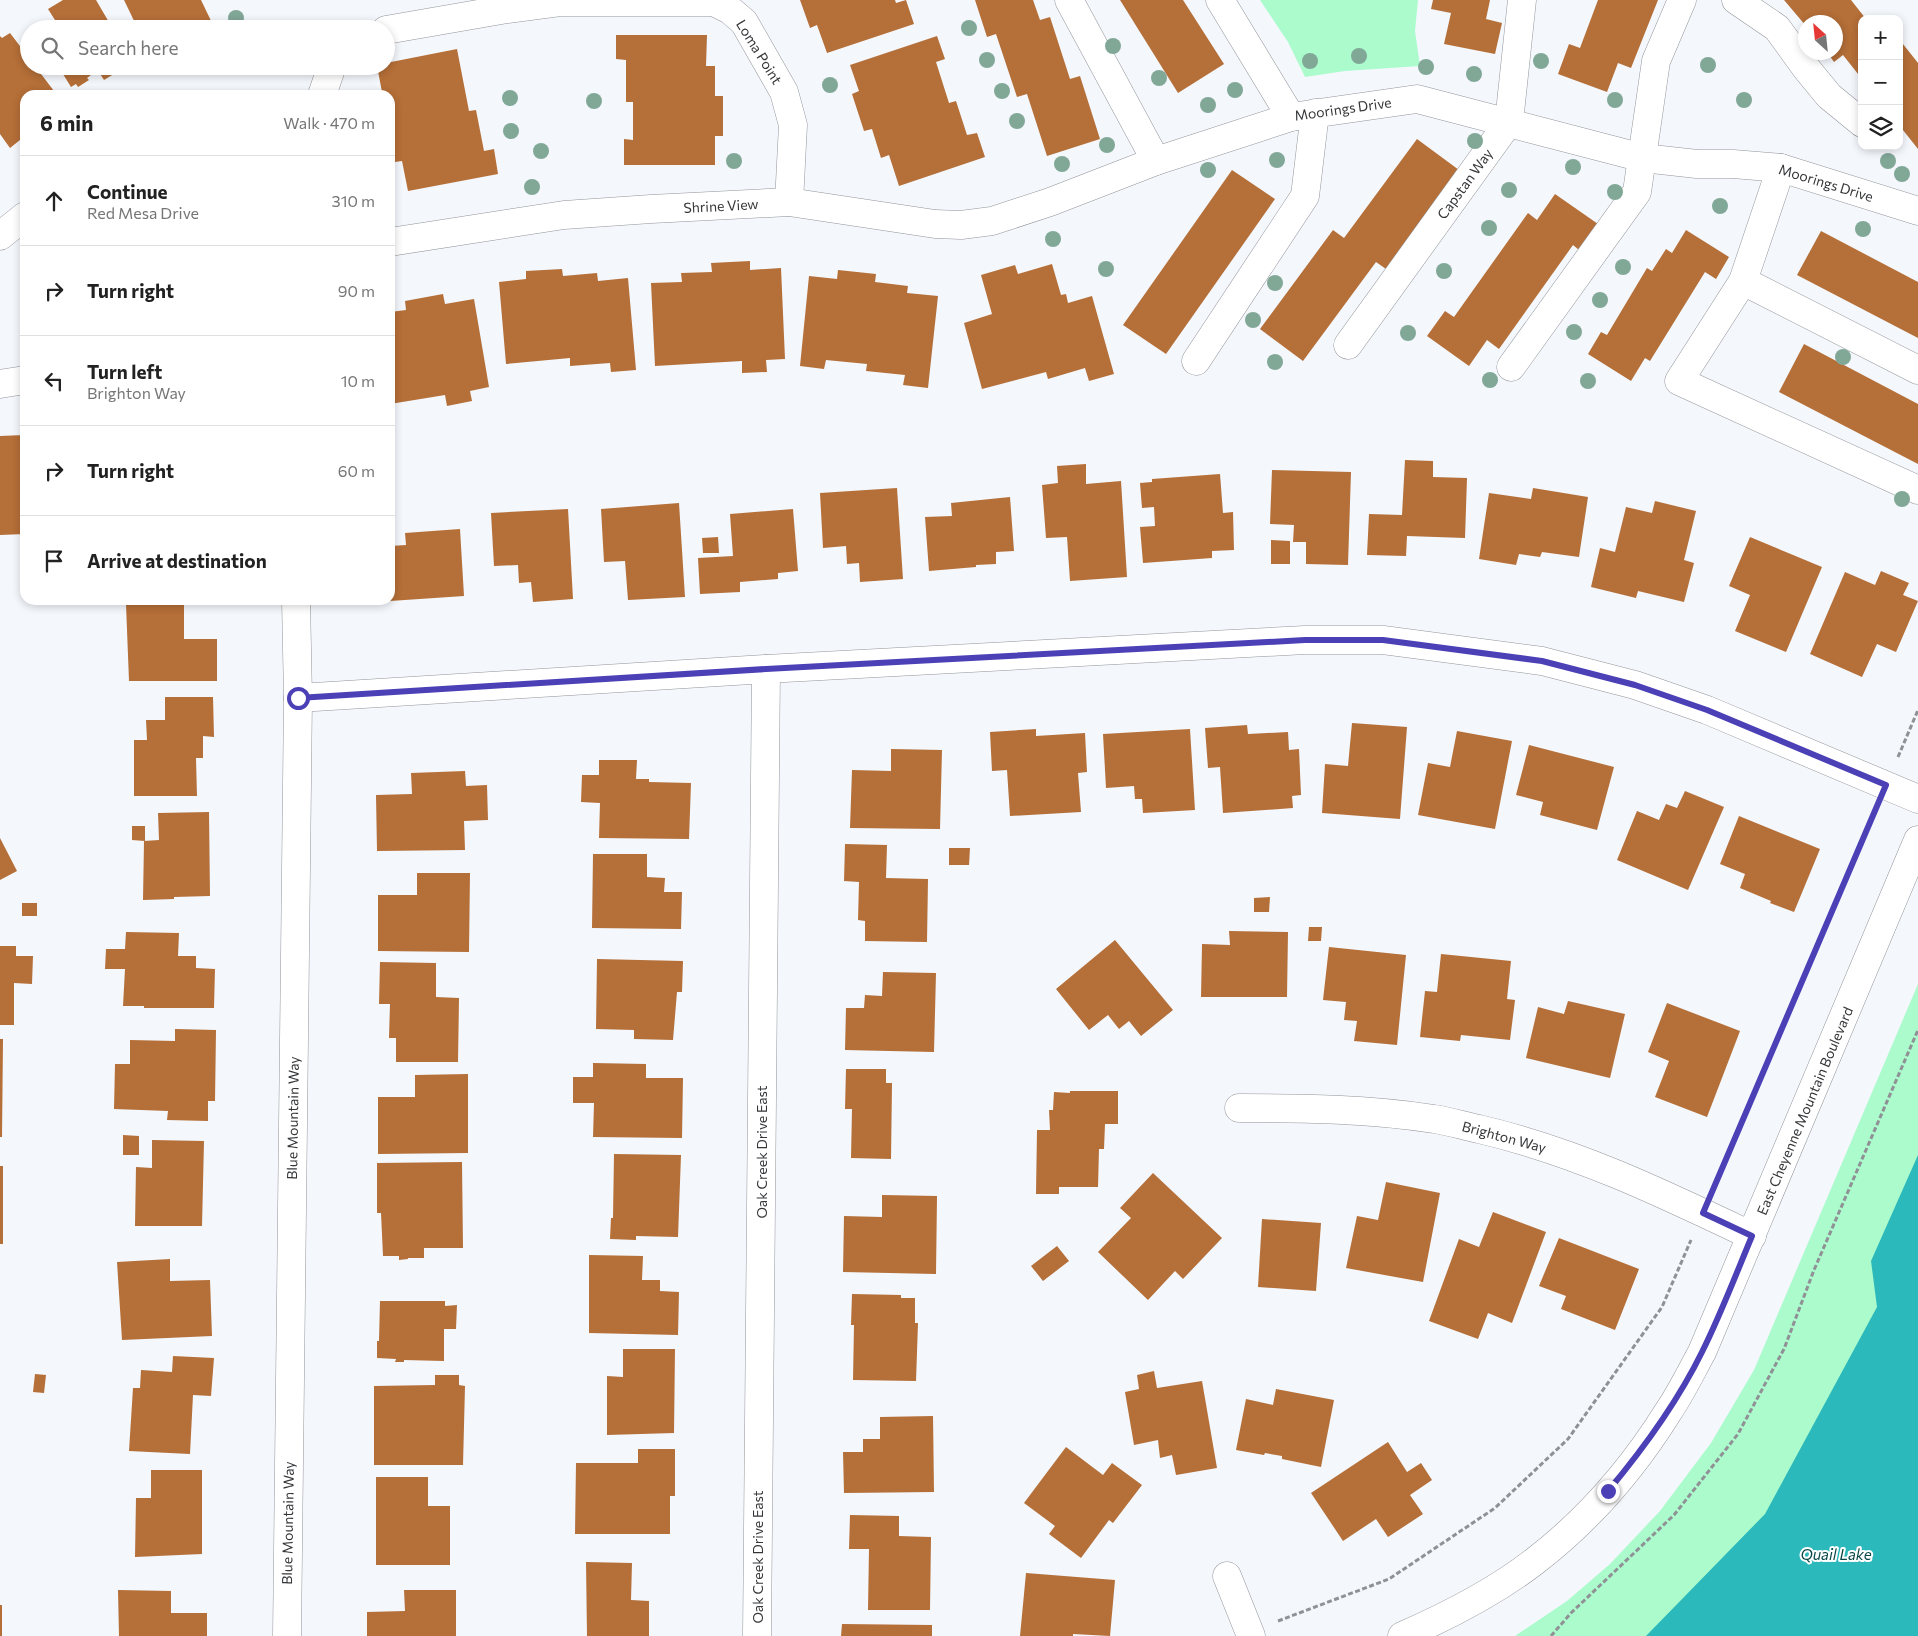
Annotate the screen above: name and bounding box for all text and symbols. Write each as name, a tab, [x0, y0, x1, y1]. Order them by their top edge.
north arrow	[1798, 15, 1843, 60]
map controls	[1858, 15, 1903, 150]
button: +	[1858, 15, 1903, 60]
street label: Loma Point	[733, 16, 786, 87]
search box	[20, 20, 395, 75]
icon: search	[38, 34, 66, 62]
text: Search here	[78, 36, 178, 59]
button: −	[1858, 60, 1903, 105]
street label: Moorings Drive	[1293, 93, 1393, 124]
button: layers	[1858, 105, 1903, 150]
text: 6 min	[40, 110, 93, 135]
text: Walk · 470 m	[283, 113, 375, 132]
street label: Capstan Way	[1433, 145, 1496, 222]
street label: Moorings Drive	[1777, 160, 1875, 205]
text: Continue	[87, 180, 167, 203]
icon: ahead	[40, 187, 68, 215]
text: 310 m	[332, 191, 375, 210]
street label: Shrine View	[683, 195, 759, 216]
text: Red Mesa Drive	[87, 203, 199, 222]
icon: right	[40, 277, 68, 305]
text: Turn right	[87, 279, 174, 302]
text: 90 m	[338, 281, 375, 300]
text: Turn left	[87, 360, 162, 383]
icon: left	[40, 367, 68, 395]
text: 10 m	[341, 371, 375, 390]
text: Brighton Way	[87, 383, 186, 402]
icon: right	[40, 457, 68, 485]
text: Turn right	[87, 459, 174, 482]
text: 60 m	[338, 461, 375, 480]
icon: arrive	[40, 547, 68, 575]
text: Arrive at destination	[87, 549, 267, 572]
route start	[287, 687, 310, 710]
street label: East Cheyenne Mountain Boulevard	[1753, 1004, 1856, 1217]
street label: Blue Mountain Way	[283, 1056, 302, 1180]
street label: Oak Creek Drive East	[753, 1085, 770, 1219]
street label: Brighton Way	[1460, 1117, 1548, 1156]
street label: Blue Mountain Way	[278, 1461, 297, 1585]
route end	[1597, 1480, 1620, 1503]
street label: Oak Creek Drive East	[749, 1490, 766, 1624]
water label: Quail Lake	[1800, 1545, 1872, 1563]

